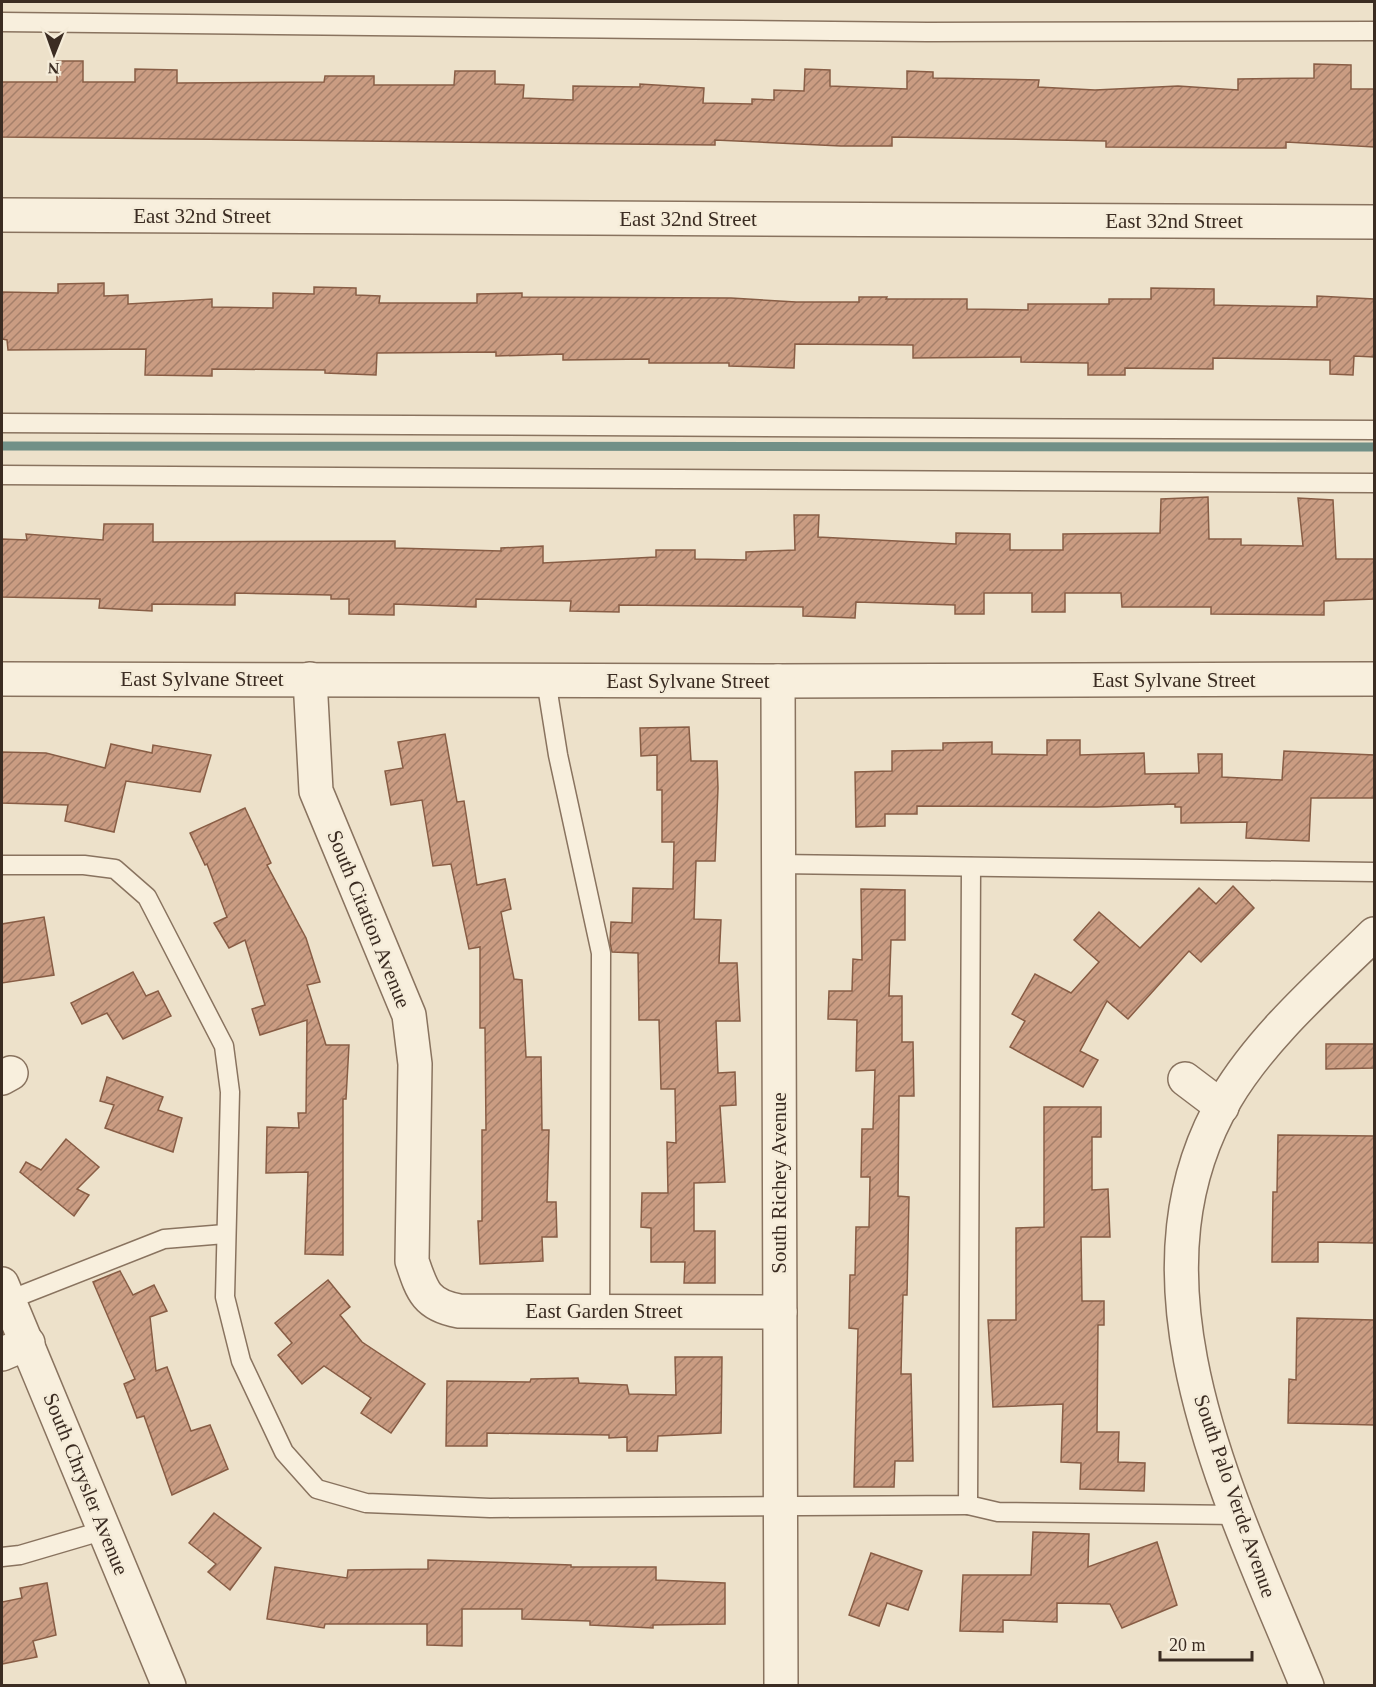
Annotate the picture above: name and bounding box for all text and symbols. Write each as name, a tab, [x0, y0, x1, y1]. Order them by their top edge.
north arrow	[24, 24, 84, 84]
text: N	[47, 60, 60, 77]
street label: East 32nd Street	[133, 204, 271, 228]
street label: East 32nd Street	[619, 207, 757, 231]
street label: East 32nd Street	[1105, 209, 1243, 233]
street label: East Sylvane Street	[120, 667, 284, 691]
street label: East Sylvane Street	[1092, 668, 1256, 692]
street label: East Sylvane Street	[606, 669, 770, 693]
street label: South Citation Avenue	[322, 827, 416, 1011]
street label: South Richey Avenue	[767, 1092, 791, 1274]
street label: East Garden Street	[525, 1299, 683, 1323]
street label: South Chrysler Avenue	[38, 1389, 134, 1579]
street label: South Palo Verde Avenue	[1189, 1391, 1281, 1601]
scale bar	[1160, 1624, 1252, 1662]
text: 20 m	[1169, 1635, 1206, 1655]

